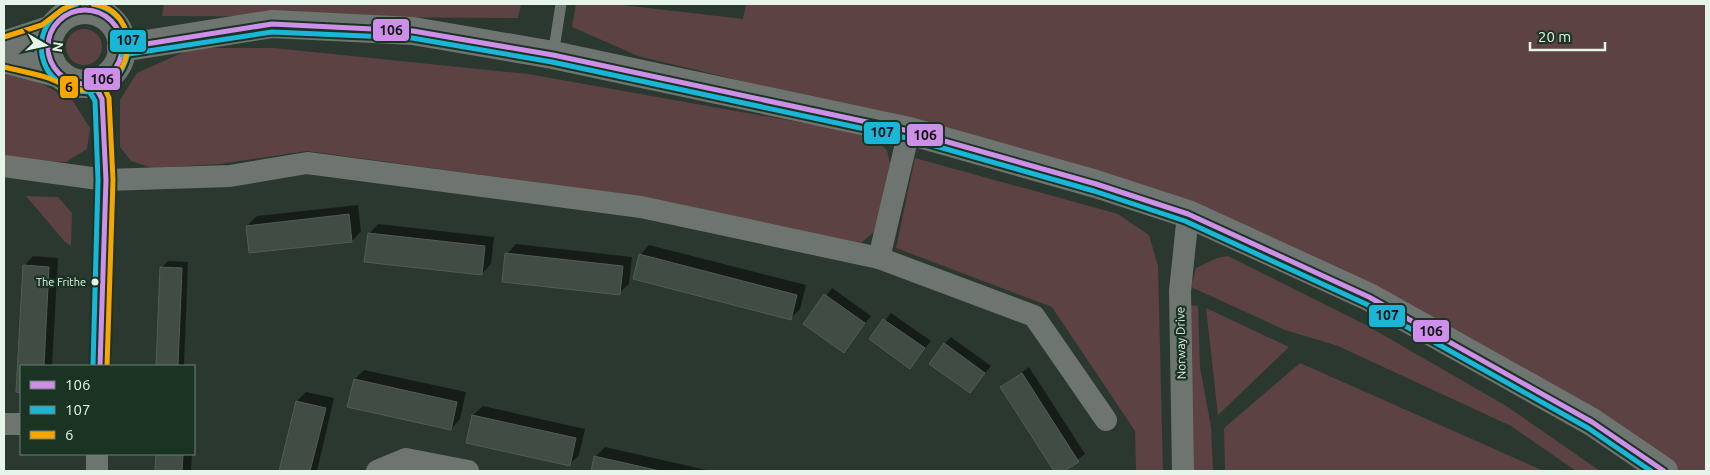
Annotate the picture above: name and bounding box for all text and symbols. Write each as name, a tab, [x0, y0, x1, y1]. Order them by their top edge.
line badge: 106	[372, 18, 410, 42]
north arrow	[20, 20, 70, 70]
scale bar	[1530, 20, 1605, 52]
text: 106	[379, 22, 403, 38]
text: 20 m	[1538, 28, 1571, 45]
line badge: 107	[109, 29, 147, 53]
text: 107	[116, 32, 140, 48]
text: N	[49, 41, 67, 53]
line badge: 106	[83, 67, 121, 91]
text: 106	[90, 71, 114, 87]
line badge: 6	[59, 75, 79, 99]
text: 6	[65, 79, 73, 95]
line badge: 107	[863, 121, 901, 145]
line badge: 106	[906, 123, 944, 147]
text: 107	[870, 124, 894, 140]
text: 106	[913, 127, 937, 143]
place label: The Frithe	[36, 276, 86, 288]
marker: The Frithe	[90, 277, 100, 287]
line badge: 107	[1368, 304, 1406, 328]
street label: Norway Drive	[1173, 307, 1188, 379]
text: 107	[1375, 307, 1399, 323]
line badge: 106	[1412, 319, 1450, 343]
text: 106	[1419, 323, 1443, 339]
legend	[20, 365, 195, 455]
text: 106	[65, 376, 90, 393]
text: 107	[65, 401, 90, 418]
text: 6	[65, 426, 73, 443]

